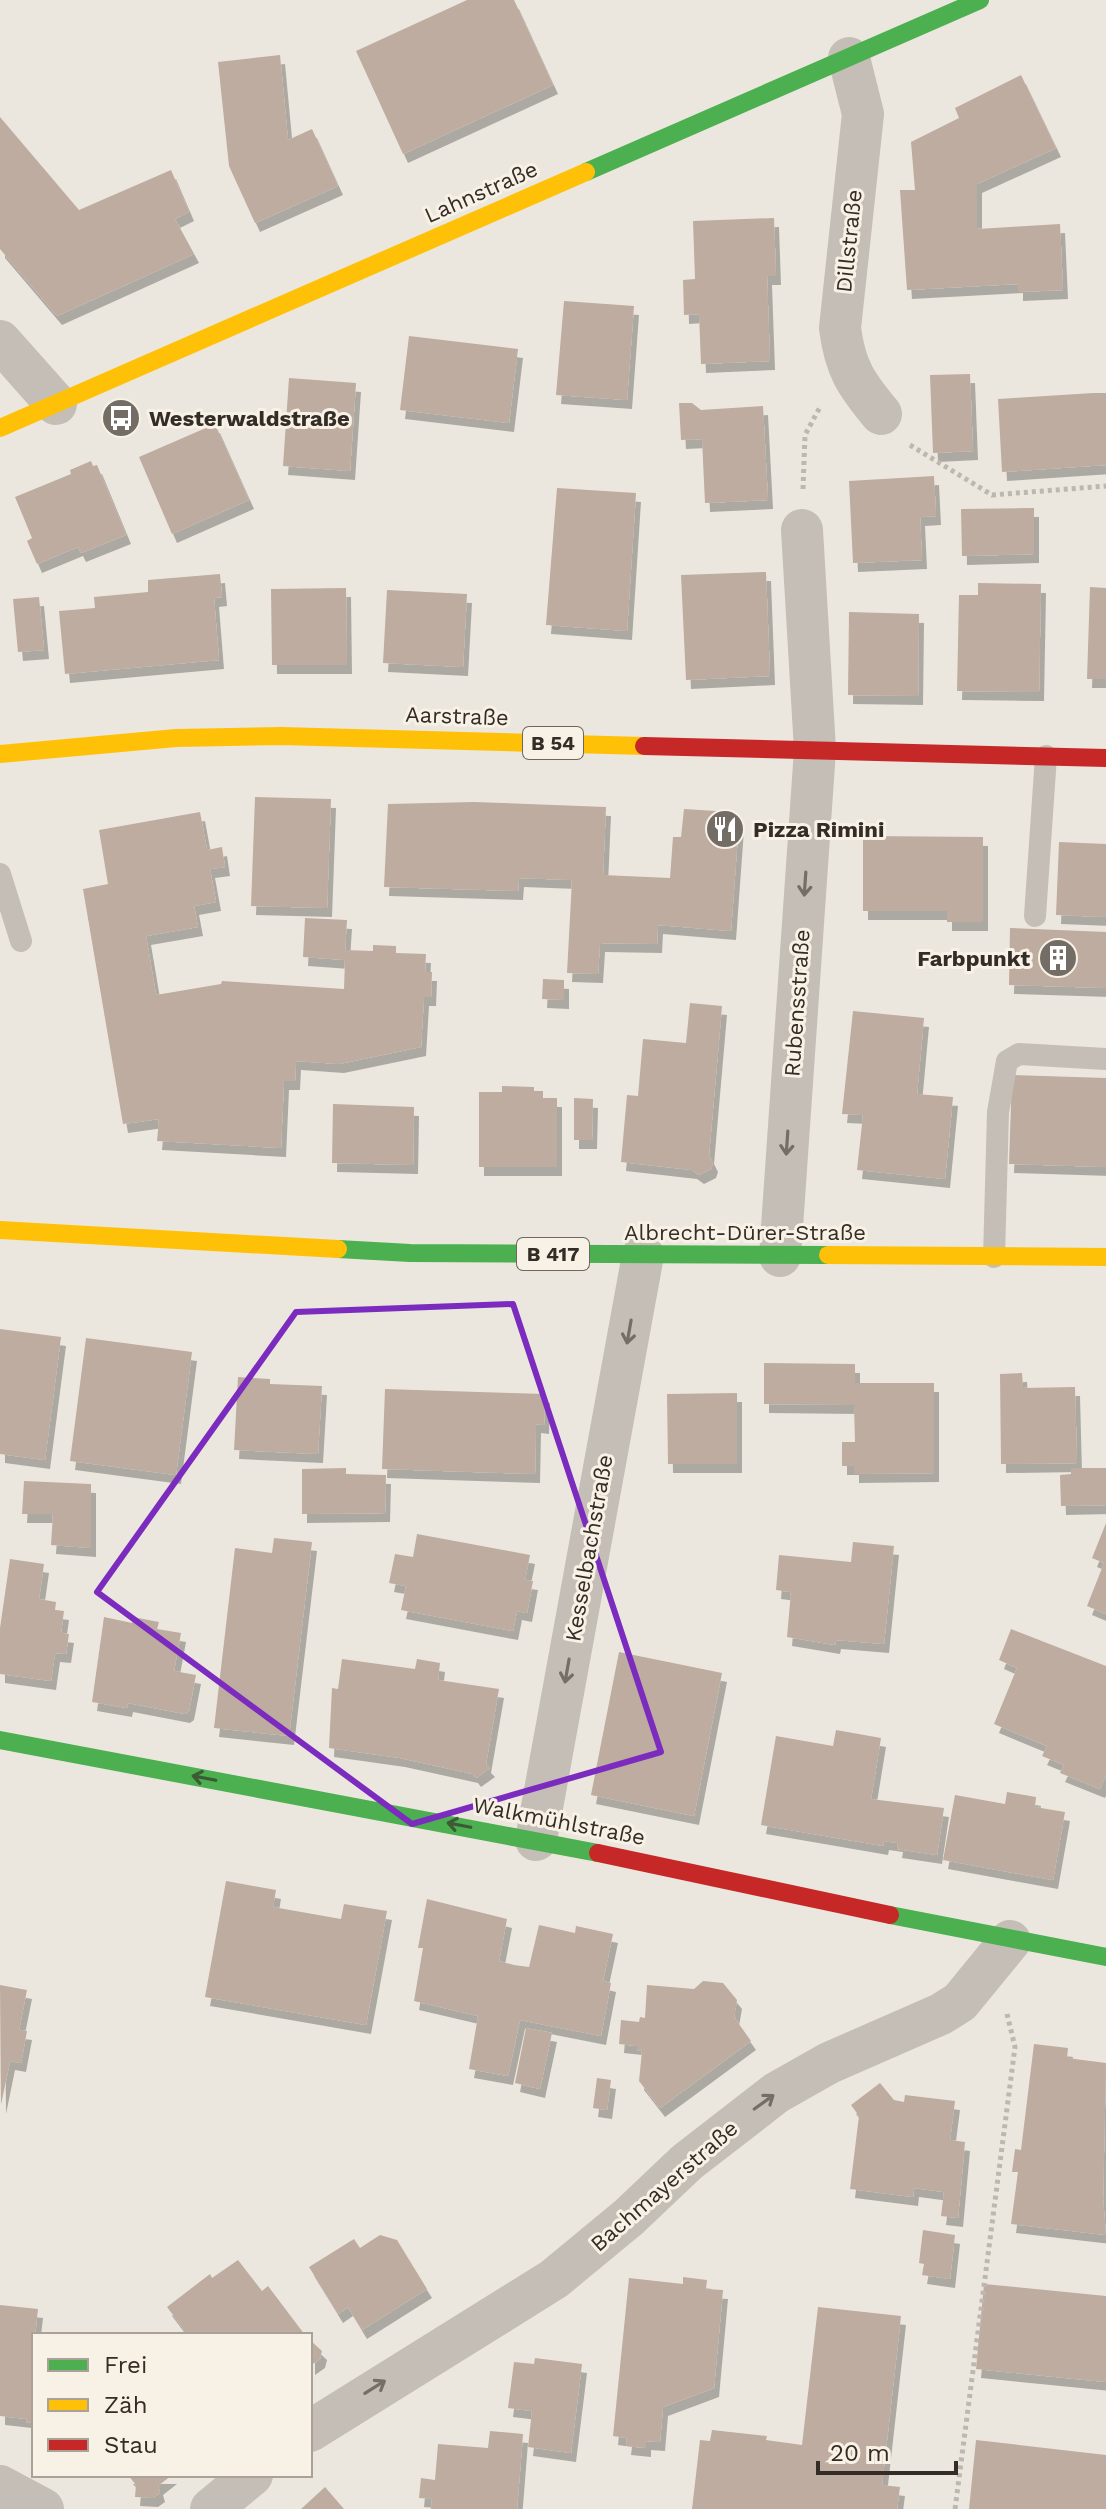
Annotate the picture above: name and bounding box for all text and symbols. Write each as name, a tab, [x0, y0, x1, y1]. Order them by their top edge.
street label: Lahnstraße	[421, 156, 541, 228]
street label: Dillstraße	[831, 188, 867, 294]
bus stop icon: Westerwaldstraße	[100, 397, 142, 439]
place label: Westerwaldstraße	[149, 406, 350, 431]
street label: Aarstraße	[405, 702, 509, 730]
road number: B 54	[523, 727, 583, 759]
restaurant icon: Pizza Rimini	[704, 808, 746, 850]
place label: Pizza Rimini	[753, 817, 884, 842]
one-way arrow	[797, 870, 812, 897]
street label: Rubensstraße	[779, 928, 815, 1078]
building icon: Farbpunkt	[1037, 937, 1079, 979]
place label: Farbpunkt	[917, 946, 1030, 971]
one-way arrow	[779, 1129, 794, 1156]
street label: Albrecht-Dürer-Straße	[624, 1220, 866, 1245]
road number: B 417	[517, 1238, 589, 1270]
one-way arrow	[620, 1319, 635, 1344]
street label: Kesselbachstraße	[560, 1453, 618, 1643]
one-way arrow	[558, 1657, 573, 1683]
one-way arrow	[191, 1770, 217, 1785]
street label: Walkmühlstraße	[471, 1792, 647, 1850]
one-way arrow	[447, 1817, 473, 1832]
one-way arrow	[752, 2094, 774, 2110]
street label: Bachmayerstraße	[585, 2115, 743, 2257]
legend	[32, 2333, 312, 2477]
text: Frei	[104, 2351, 147, 2379]
one-way arrow	[363, 2379, 386, 2395]
text: Zäh	[104, 2391, 148, 2419]
scale bar	[818, 2425, 956, 2475]
text: Stau	[104, 2431, 158, 2459]
text: 20 m	[830, 2439, 890, 2467]

